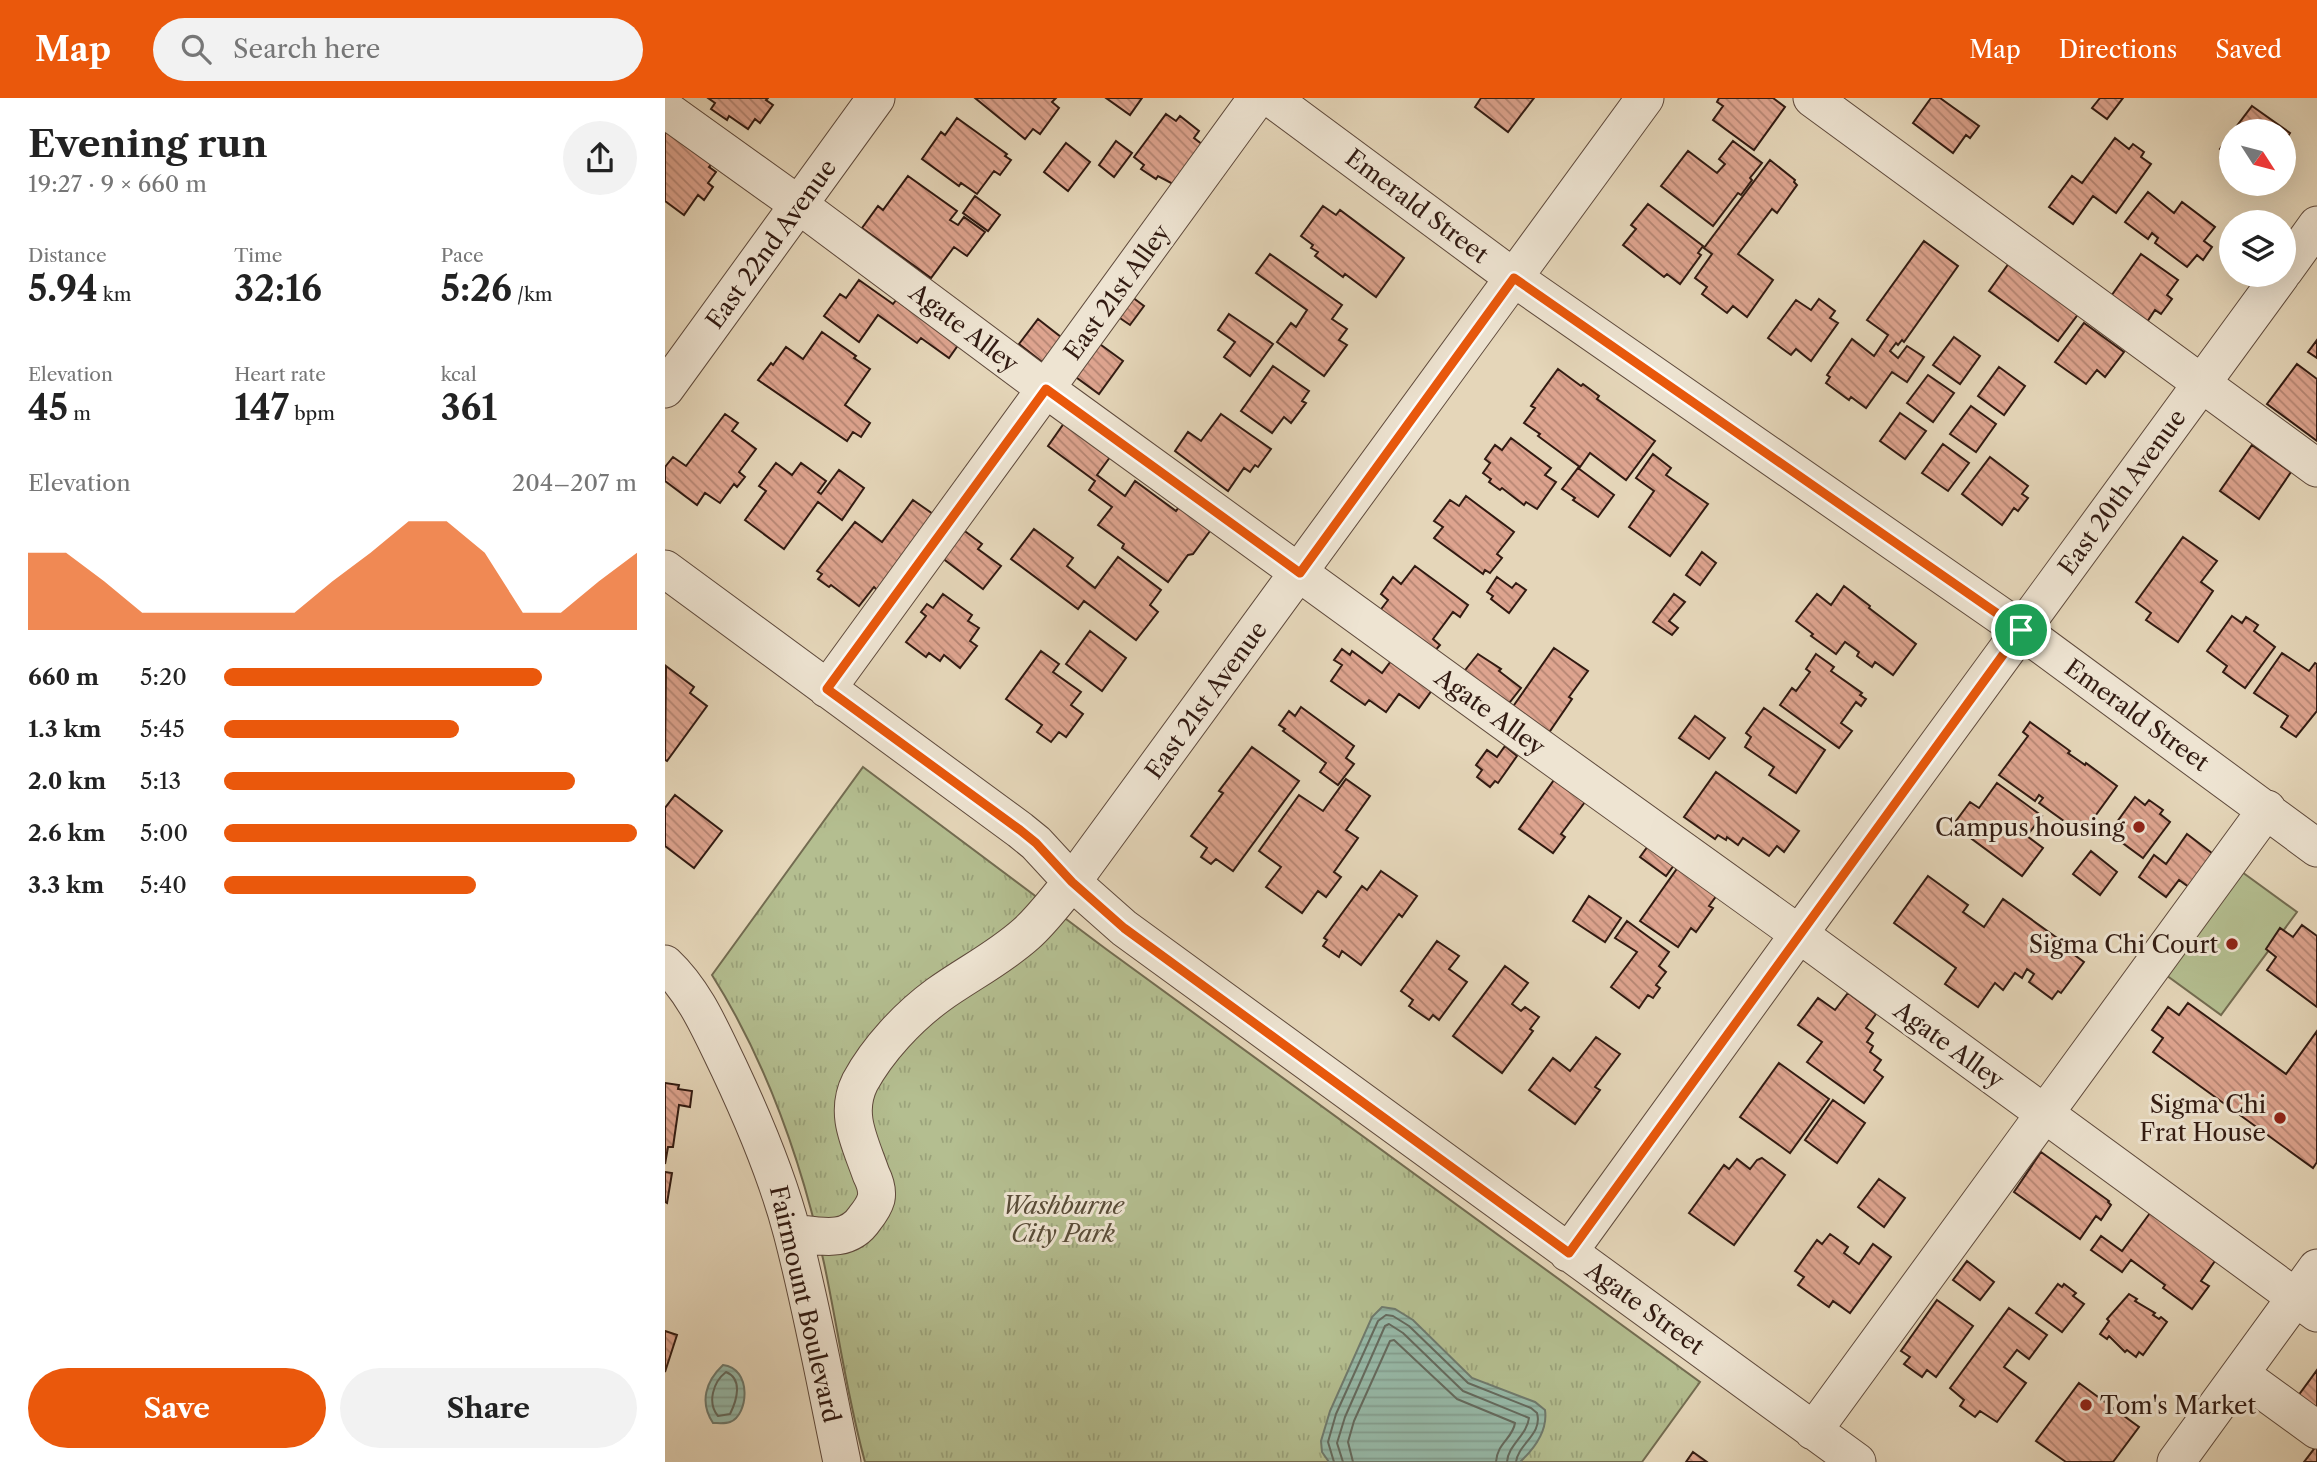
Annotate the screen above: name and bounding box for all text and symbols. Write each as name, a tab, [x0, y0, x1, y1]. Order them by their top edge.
search box	[153, 18, 643, 81]
text: Map	[35, 29, 111, 70]
icon: search	[177, 30, 215, 68]
text: Search here	[233, 33, 380, 65]
text: Map	[1969, 35, 2021, 64]
text: Directions	[2059, 35, 2177, 64]
text: Saved	[2215, 35, 2282, 64]
north arrow	[2219, 119, 2296, 196]
map controls	[2219, 119, 2296, 287]
text: Evening run	[28, 120, 268, 167]
button: share	[563, 121, 637, 195]
street label: Emerald Street	[1340, 143, 1494, 269]
street label: East 22nd Avenue	[700, 154, 842, 334]
text: 19:27 · 9 × 660 m	[28, 170, 207, 198]
button: layers	[2219, 210, 2296, 287]
street label: East 21st Alley	[1058, 218, 1176, 366]
text: Distance	[28, 244, 107, 267]
text: Time	[234, 244, 282, 267]
text: Pace	[441, 244, 484, 267]
text: 5.94	[28, 267, 98, 310]
text: 32:16	[234, 267, 322, 310]
text: 5:26	[441, 267, 512, 310]
street label: Agate Alley	[903, 277, 1025, 379]
text: km	[98, 283, 132, 306]
text: /km	[512, 283, 553, 306]
text: Elevation	[28, 363, 113, 386]
text: Heart rate	[234, 363, 326, 386]
text: kcal	[441, 363, 477, 386]
text: 45	[28, 386, 68, 429]
text: 147	[234, 386, 289, 429]
text: 361	[441, 386, 497, 429]
text: m	[68, 402, 91, 425]
text: bpm	[289, 402, 335, 425]
street label: East 20th Avenue	[2052, 404, 2192, 580]
text: Elevation	[28, 469, 131, 497]
text: 204–207 m	[512, 469, 637, 497]
pin	[1991, 600, 2051, 660]
icon: arrive	[2002, 611, 2040, 649]
street label: East 21st Avenue	[1139, 615, 1273, 785]
street label: Emerald Street	[2059, 653, 2215, 777]
street label: Agate Alley	[1429, 662, 1551, 762]
text: 660 m	[28, 663, 99, 691]
text: 5:20	[140, 663, 187, 691]
text: 1.3 km	[28, 715, 102, 743]
text: 5:45	[140, 715, 185, 743]
text: 2.0 km	[28, 767, 106, 795]
text: 5:13	[140, 767, 181, 795]
place label: Campus housing	[1935, 813, 2125, 842]
text: 2.6 km	[28, 819, 106, 847]
text: 5:00	[140, 819, 188, 847]
marker: Campus housing	[2131, 819, 2147, 835]
text: 3.3 km	[28, 871, 104, 899]
text: 5:40	[140, 871, 187, 899]
place label: Sigma Chi Court	[2029, 930, 2219, 959]
marker: Sigma Chi Court	[2224, 936, 2240, 952]
street label: Agate Alley	[1888, 995, 2010, 1095]
place label: Sigma Chi Frat House	[2140, 1090, 2266, 1147]
marker: Sigma Chi Frat House	[2272, 1110, 2288, 1126]
street label: Fairmount Boulevard	[764, 1183, 846, 1426]
park label: Washburne City Park	[1002, 1191, 1126, 1248]
street label: Agate Street	[1579, 1255, 1710, 1361]
button: Save	[28, 1368, 326, 1448]
button: Share	[340, 1368, 637, 1448]
place label: Tom's Market	[2100, 1391, 2256, 1420]
marker: Tom's Market	[2078, 1397, 2094, 1413]

